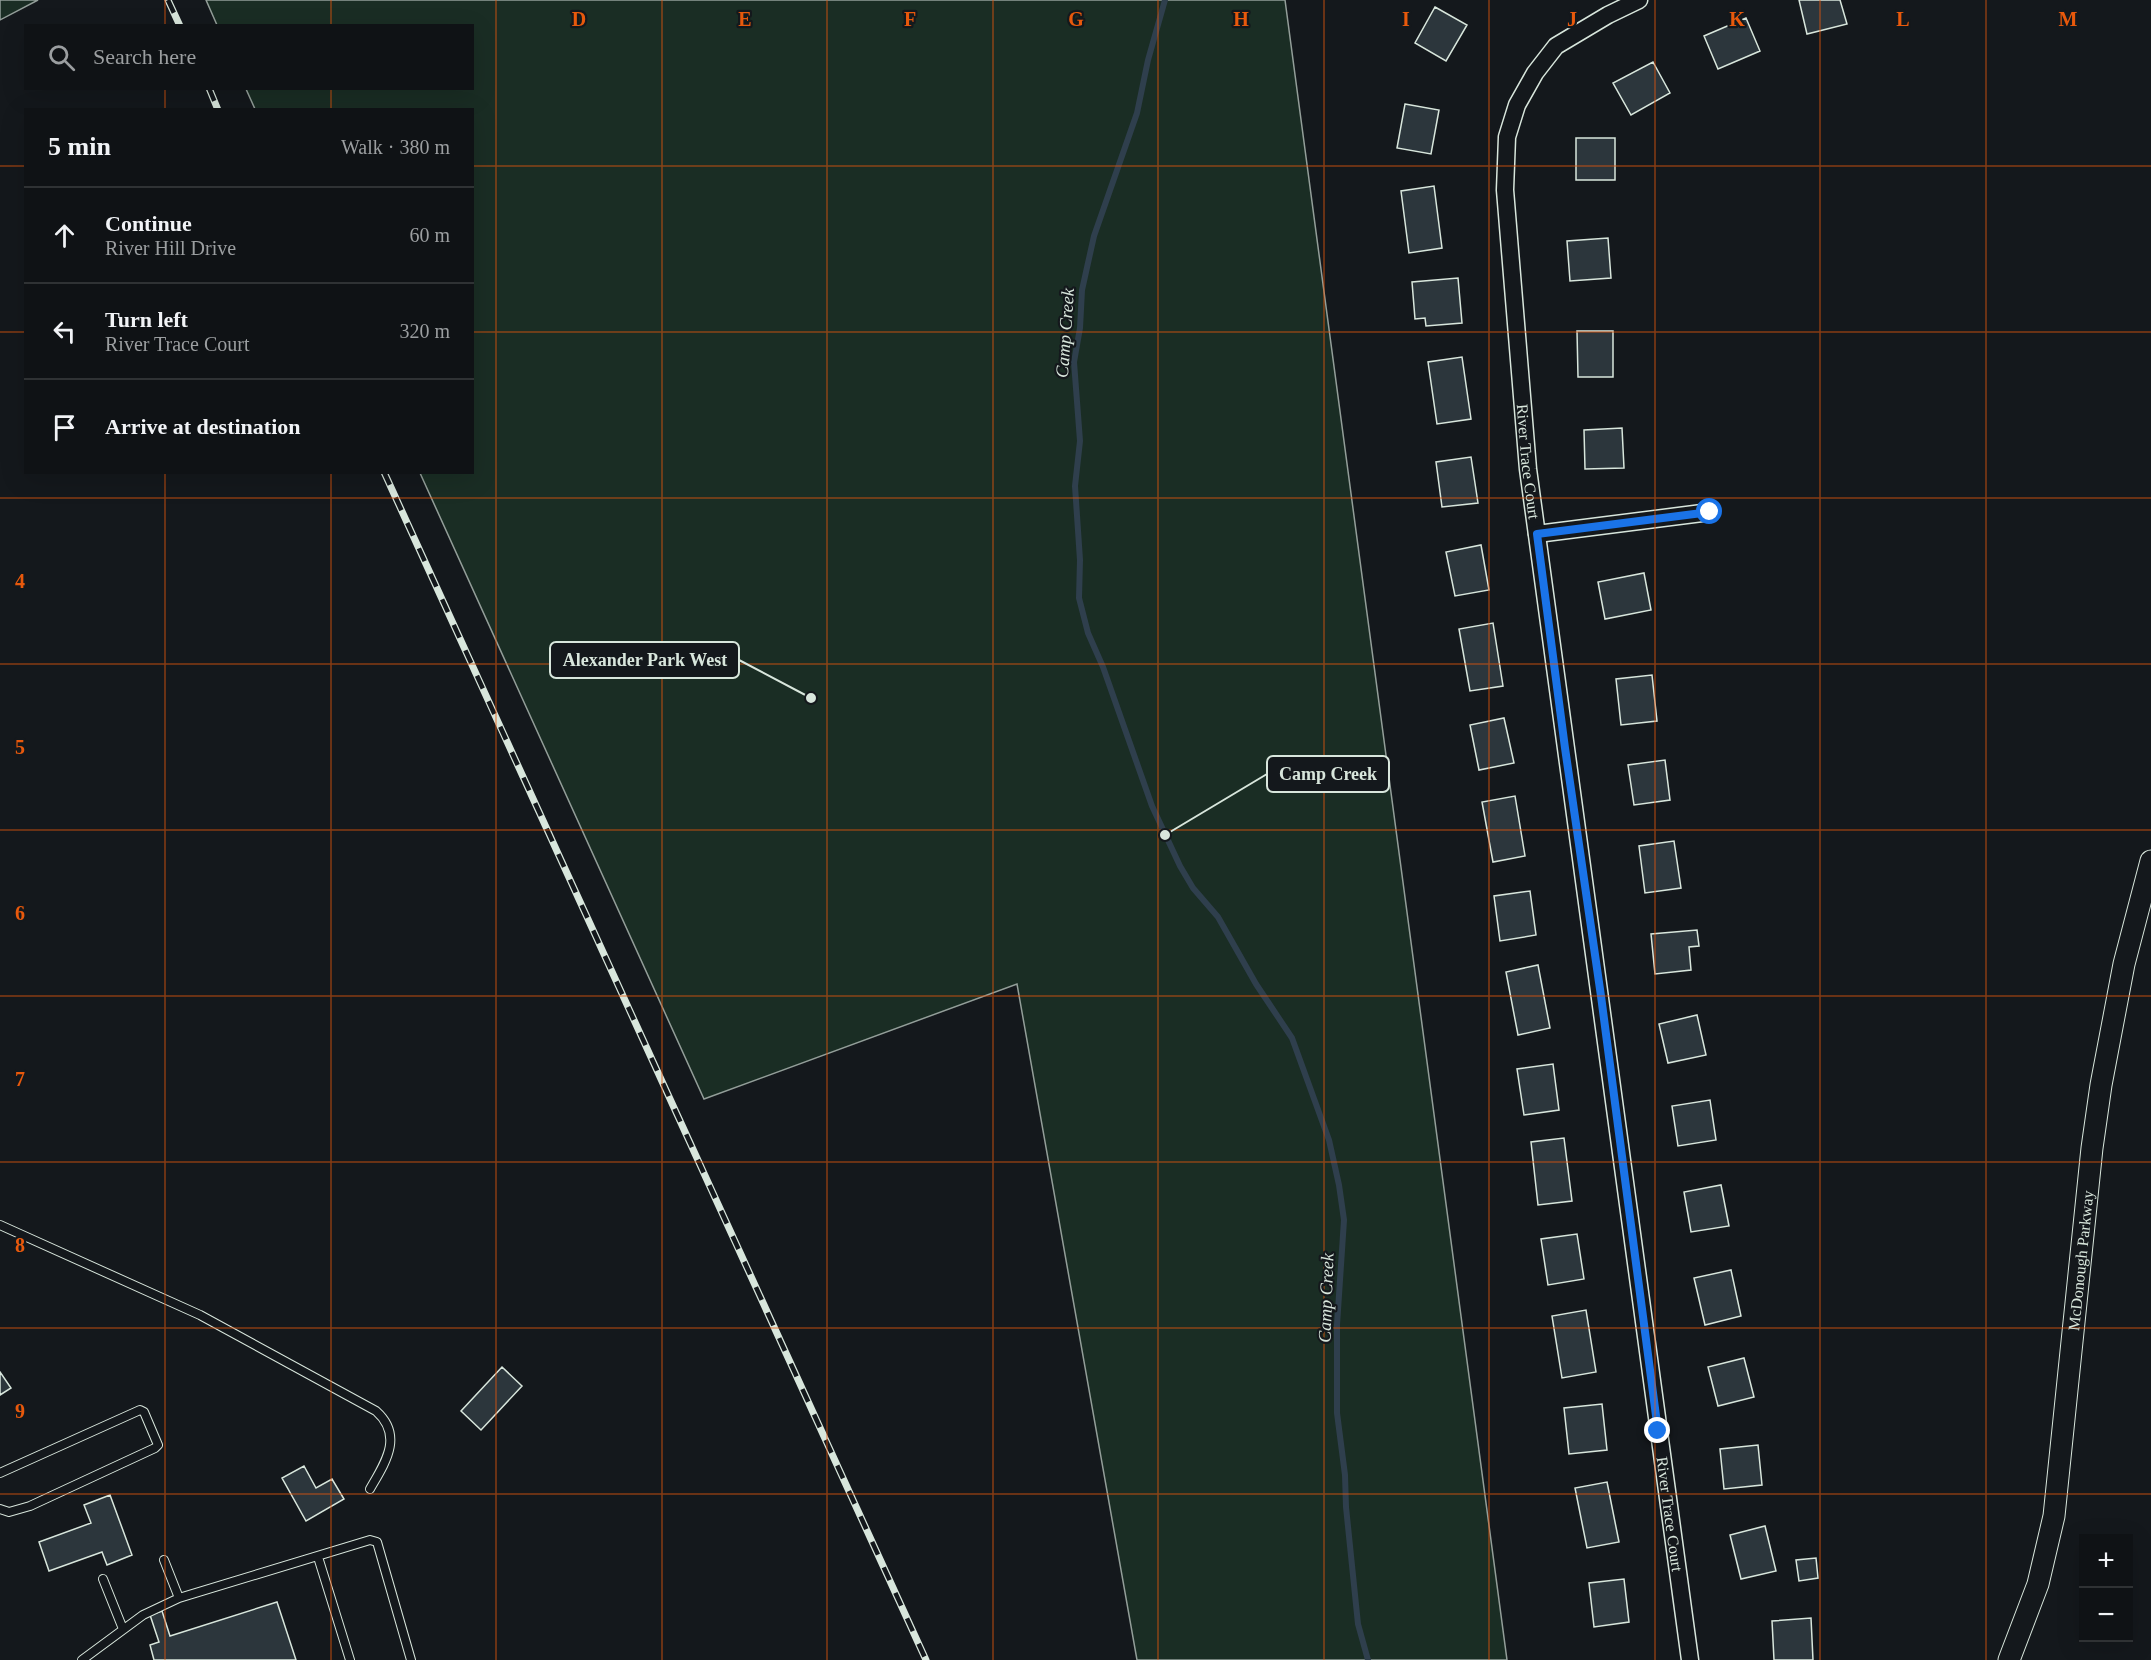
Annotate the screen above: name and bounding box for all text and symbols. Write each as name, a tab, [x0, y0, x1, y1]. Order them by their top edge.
text: D	[572, 8, 586, 30]
text: E	[738, 8, 752, 30]
text: F	[904, 8, 916, 30]
text: G	[1068, 8, 1084, 30]
text: H	[1233, 8, 1249, 30]
text: I	[1402, 8, 1410, 30]
text: J	[1567, 8, 1577, 30]
text: K	[1729, 8, 1745, 30]
text: L	[1896, 8, 1910, 30]
text: M	[2059, 8, 2078, 30]
search box	[24, 24, 474, 90]
icon: search	[45, 41, 78, 74]
text: Search here	[93, 44, 196, 69]
text: 5 min	[48, 132, 111, 161]
text: Walk · 380 m	[341, 136, 450, 158]
text: Continue	[105, 211, 192, 236]
icon: ahead	[48, 219, 81, 252]
text: 60 m	[409, 224, 450, 246]
text: River Hill Drive	[105, 237, 236, 259]
water label: Camp Creek	[1052, 287, 1078, 379]
text: Turn left	[105, 307, 188, 332]
icon: left	[48, 315, 81, 348]
text: 320 m	[399, 320, 450, 342]
text: River Trace Court	[105, 333, 249, 355]
street label: River Trace Court	[1514, 403, 1543, 521]
icon: arrive	[48, 411, 81, 444]
text: Arrive at destination	[105, 414, 301, 439]
route start	[1696, 498, 1722, 524]
text: 4	[15, 570, 25, 592]
callout: Alexander Park West	[550, 642, 739, 678]
text: Alexander Park West	[563, 650, 727, 670]
text: 5	[15, 736, 25, 758]
callout: Camp Creek	[1267, 756, 1389, 792]
text: Camp Creek	[1279, 764, 1377, 784]
text: 6	[15, 902, 25, 924]
text: 7	[15, 1068, 25, 1090]
street label: McDonough Parkway	[2065, 1190, 2097, 1332]
text: 8	[15, 1234, 25, 1256]
water label: Camp Creek	[1314, 1252, 1338, 1343]
text: 9	[15, 1400, 25, 1422]
route end	[1644, 1417, 1670, 1443]
street label: River Trace Court	[1654, 1456, 1686, 1573]
map controls	[2079, 1534, 2133, 1642]
button: +	[2079, 1534, 2133, 1588]
button: −	[2079, 1588, 2133, 1642]

